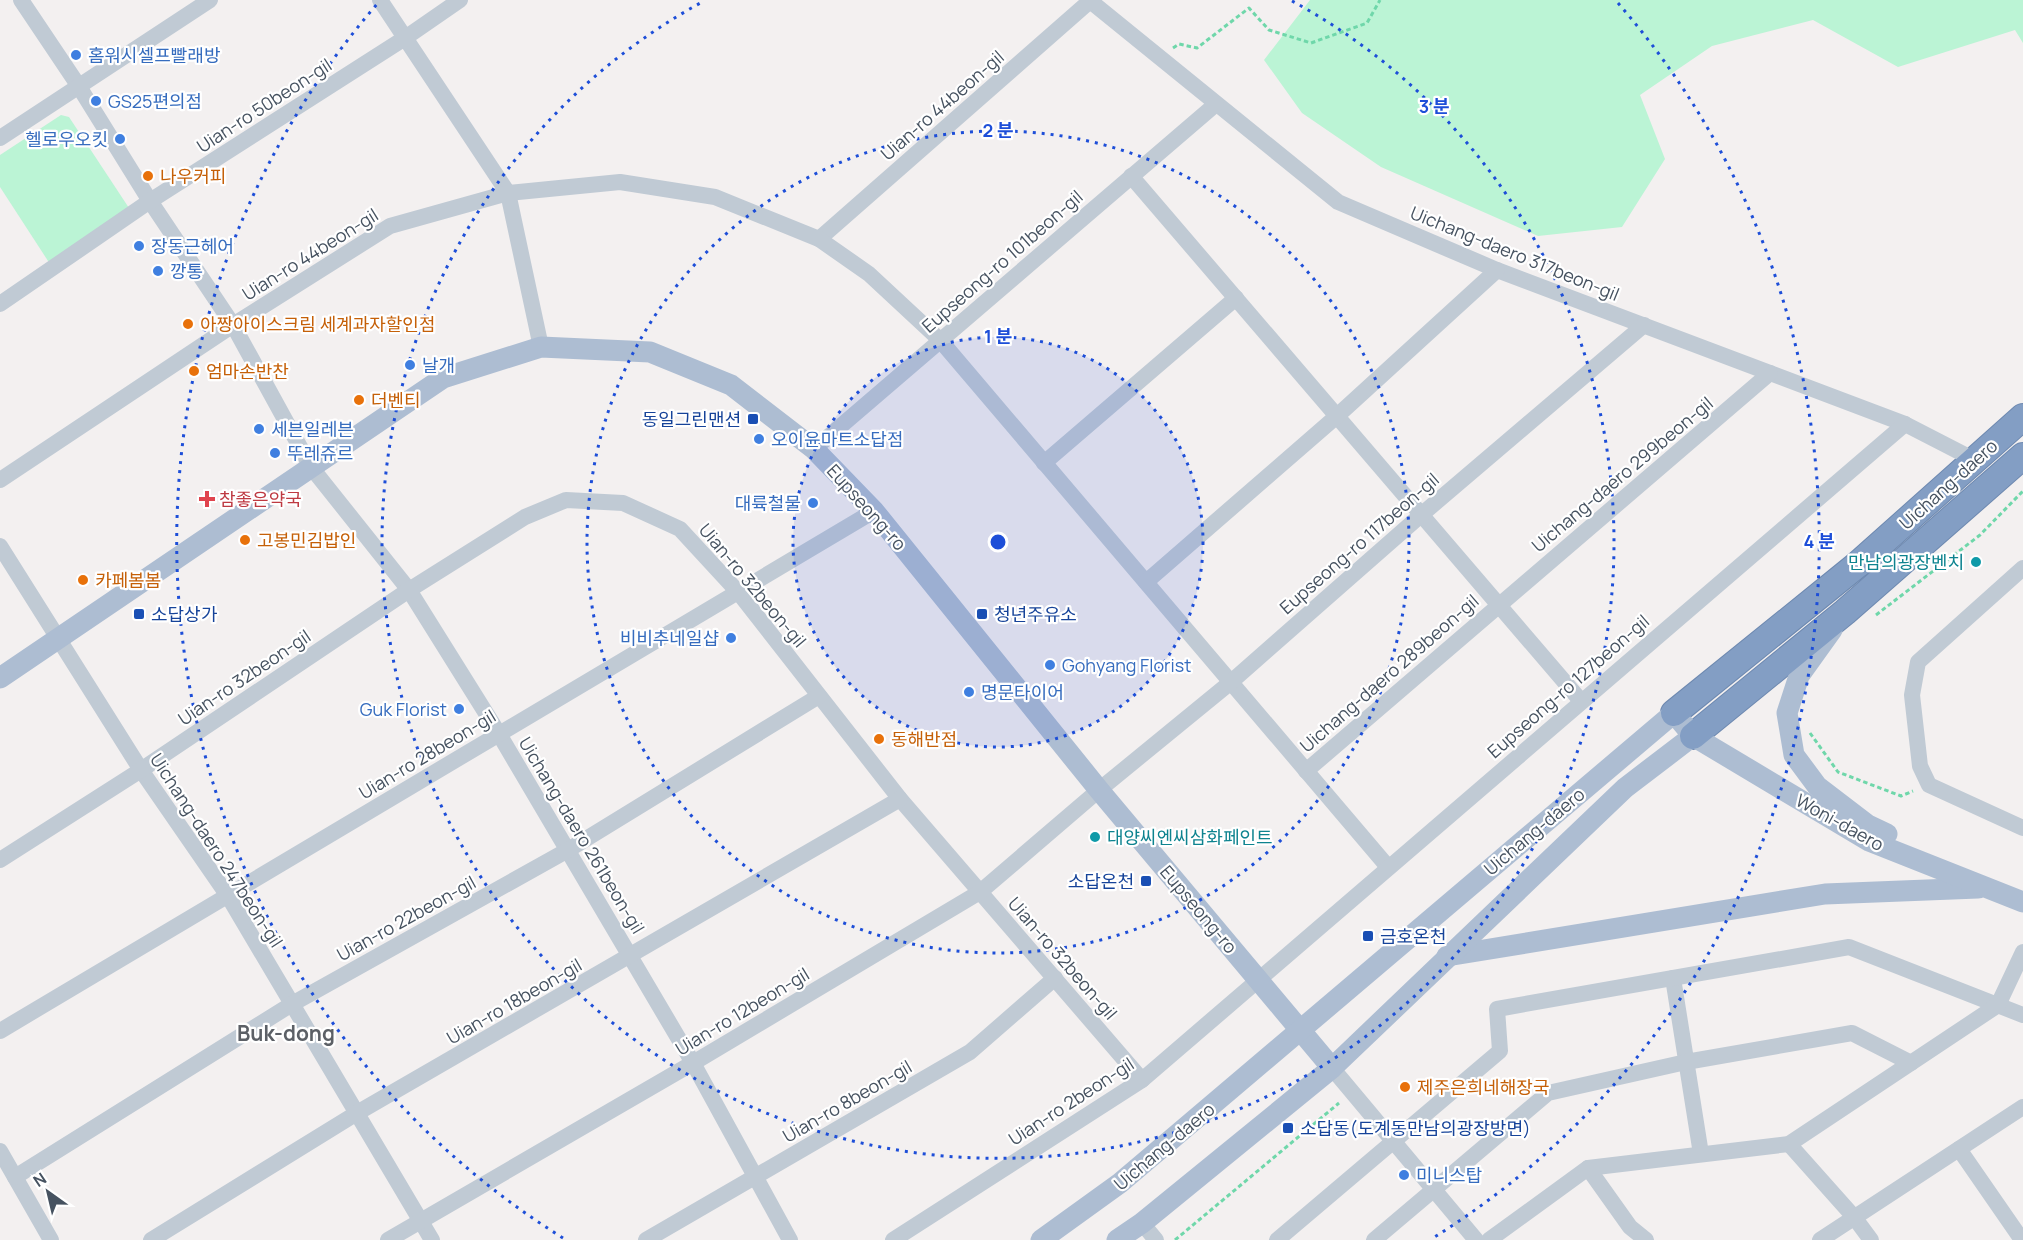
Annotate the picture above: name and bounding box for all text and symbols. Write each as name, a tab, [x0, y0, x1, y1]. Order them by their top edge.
place label: 홈워시셀프빨래방	[88, 43, 220, 67]
street label: Uian-ro 44beon-gil	[875, 45, 1009, 165]
marker: 홈워시셀프빨래방	[69, 48, 83, 62]
street label: Uian-ro 50beon-gil	[192, 52, 336, 158]
place label: GS25편의점	[108, 89, 202, 113]
marker: GS25편의점	[89, 94, 103, 108]
text: 3 분	[1419, 94, 1450, 118]
text: 2 분	[983, 118, 1014, 142]
place label: 헬로우오킷	[25, 127, 108, 151]
marker: 헬로우오킷	[113, 132, 127, 146]
place label: 나우커피	[160, 164, 226, 188]
marker: 나우커피	[141, 169, 155, 183]
street label: Eupseong-ro 101beon-gil	[916, 184, 1088, 338]
street label: Uichang-daero 317beon-gil	[1407, 200, 1623, 306]
street label: Uian-ro 44beon-gil	[237, 202, 383, 306]
place label: 장동근헤어	[151, 234, 234, 258]
marker: 장동근헤어	[132, 239, 146, 253]
place label: 깡통	[170, 259, 203, 283]
marker: 깡통	[151, 264, 165, 278]
place label: 아짱아이스크림 세계과자할인점	[200, 312, 435, 336]
marker: 아짱아이스크림 세계과자할인점	[181, 317, 195, 331]
text: 1 분	[984, 324, 1012, 348]
place label: 날개	[422, 353, 455, 377]
marker: 날개	[403, 358, 417, 372]
place label: 엄마손반찬	[206, 359, 289, 383]
marker: 엄마손반찬	[187, 364, 201, 378]
place label: 더벤티	[371, 388, 421, 412]
street label: Uichang-daero 299beon-gil	[1526, 391, 1718, 557]
marker: 더벤티	[352, 393, 366, 407]
place label: 동일그린맨션	[642, 407, 741, 431]
marker: 동일그린맨션	[746, 412, 760, 426]
place label: 세븐일레븐	[271, 417, 354, 441]
marker: 세븐일레븐	[252, 422, 266, 436]
place label: 오이윤마트소답점	[771, 427, 903, 451]
marker: 오이윤마트소답점	[752, 432, 766, 446]
street label: Uichang-daero	[1894, 433, 2002, 535]
place label: 뚜레쥬르	[287, 441, 353, 465]
marker: 뚜레쥬르	[268, 446, 282, 460]
street label: Eupseong-ro	[822, 459, 912, 555]
street label: Eupseong-ro 117beon-gil	[1274, 467, 1444, 619]
place label: 참좋은약국	[219, 487, 302, 511]
place label: 대륙철물	[735, 491, 801, 515]
marker: 참좋은약국	[200, 492, 214, 506]
marker: 대륙철물	[806, 496, 820, 510]
street label: Uian-ro 32beon-gil	[694, 518, 812, 652]
place label: 고봉민김밥인	[257, 528, 356, 552]
text: 4 분	[1803, 529, 1835, 553]
centre of rings	[988, 532, 1008, 552]
marker: 고봉민김밥인	[238, 533, 252, 547]
place label: 만남의광장벤치	[1848, 550, 1964, 574]
marker: 만남의광장벤치	[1969, 555, 1983, 569]
place label: 카페봄봄	[95, 568, 161, 592]
marker: 카페봄봄	[76, 573, 90, 587]
street label: Uichang-daero 289beon-gil	[1295, 589, 1483, 757]
place label: 소답상가	[151, 602, 218, 626]
place label: 청년주유소	[994, 602, 1077, 626]
marker: 소답상가	[132, 607, 146, 621]
marker: 청년주유소	[975, 607, 989, 621]
street label: Eupseong-ro 127beon-gil	[1482, 609, 1654, 763]
street label: Uian-ro 32beon-gil	[173, 624, 315, 730]
place label: 비비추네일샵	[620, 626, 719, 650]
marker: 비비추네일샵	[724, 631, 738, 645]
place label: Gohyang Florist	[1062, 653, 1191, 677]
marker: Gohyang Florist	[1043, 658, 1057, 672]
place label: 명문타이어	[981, 680, 1064, 704]
marker: 명문타이어	[962, 685, 976, 699]
place label: Guk Florist	[360, 697, 447, 721]
marker: Guk Florist	[452, 702, 466, 716]
street label: Uian-ro 28beon-gil	[354, 704, 500, 804]
place label: 동해반점	[891, 727, 957, 751]
street label: Uichang-daero 261beon-gil	[514, 732, 650, 938]
marker: 동해반점	[872, 732, 886, 746]
street label: Uichang-daero 247beon-gil	[145, 748, 289, 952]
street label: Uichang-daero	[1479, 782, 1589, 880]
street label: Woni-daero	[1792, 788, 1888, 856]
place label: 대양씨엔씨삼화페인트	[1107, 825, 1273, 849]
marker: 대양씨엔씨삼화페인트	[1088, 830, 1102, 844]
street label: Eupseong-ro	[1155, 860, 1243, 958]
place label: 소답온천	[1068, 869, 1134, 893]
street label: Uian-ro 22beon-gil	[332, 870, 480, 966]
marker: 소답온천	[1139, 874, 1153, 888]
street label: Uian-ro 32beon-gil	[1003, 892, 1123, 1024]
place label: 금호온천	[1380, 924, 1446, 948]
marker: 금호온천	[1361, 929, 1375, 943]
street label: Uian-ro 18beon-gil	[442, 953, 586, 1049]
street label: Uian-ro 12beon-gil	[671, 962, 813, 1060]
district label: Buk-dong	[237, 1019, 335, 1047]
street label: Uian-ro 2beon-gil	[1004, 1051, 1138, 1151]
street label: Uian-ro 8beon-gil	[778, 1054, 916, 1148]
place label: 제주은희네해장국	[1417, 1075, 1549, 1099]
marker: 제주은희네해장국	[1398, 1080, 1412, 1094]
street label: Uichang-daero	[1109, 1097, 1219, 1195]
place label: 소답동(도계동만남의광장방면)	[1300, 1116, 1531, 1140]
marker: 소답동(도계동만남의광장방면)	[1281, 1121, 1295, 1135]
north arrow	[18, 1162, 78, 1222]
place label: 미니스탑	[1416, 1163, 1482, 1187]
text: N	[29, 1167, 51, 1192]
marker: 미니스탑	[1397, 1168, 1411, 1182]

